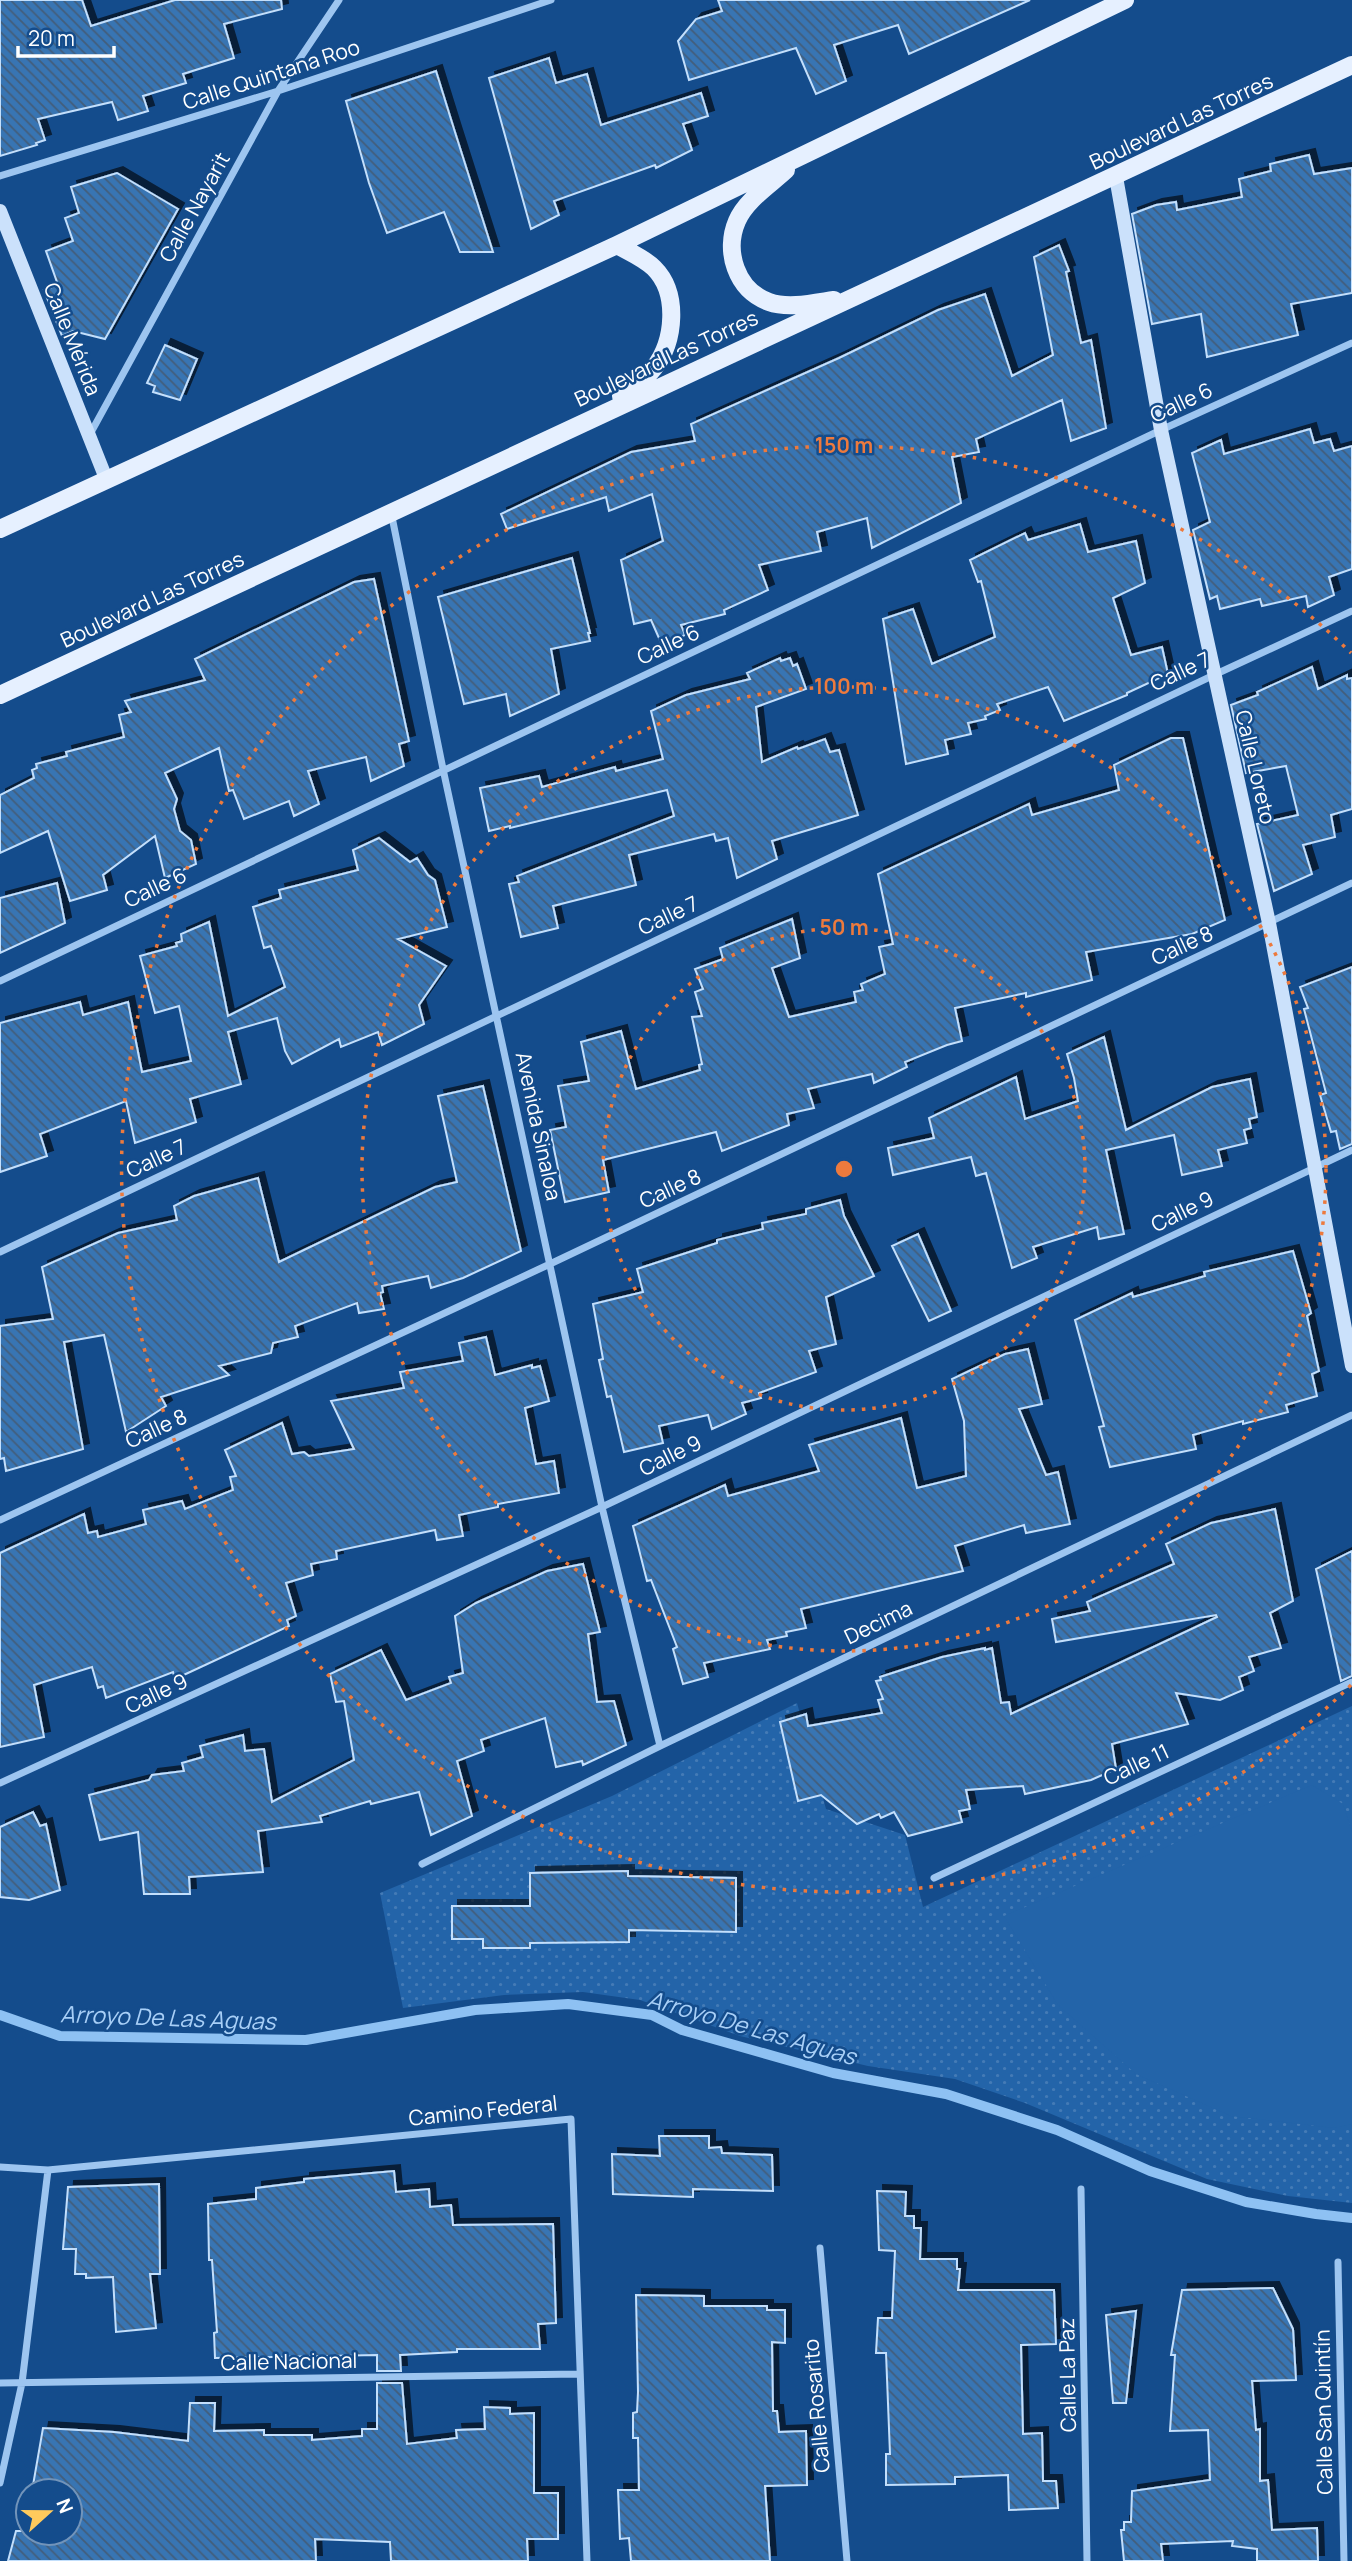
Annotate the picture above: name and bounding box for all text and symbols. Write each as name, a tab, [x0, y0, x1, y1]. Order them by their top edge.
scale bar	[18, 14, 114, 58]
text: 20 m	[28, 24, 75, 52]
street label: Calle Quintana Roo	[179, 32, 363, 116]
street label: Boulevard Las Torres	[1085, 66, 1277, 176]
street label: Calle Nayarit	[152, 147, 236, 267]
street label: Calle Mérida	[38, 278, 108, 400]
street label: Boulevard Las Torres	[570, 303, 762, 413]
street label: Calle 6	[1145, 375, 1217, 429]
text: 150 m	[815, 431, 873, 459]
street label: Boulevard Las Torres	[56, 544, 248, 654]
street label: Calle 6	[632, 617, 704, 671]
street label: Calle 7	[1145, 645, 1215, 697]
text: 100 m	[814, 672, 874, 700]
street label: Calle Loreto	[1229, 707, 1283, 827]
street label: Calle 6	[119, 860, 191, 914]
street label: Calle 7	[633, 889, 703, 941]
text: 50 m	[819, 913, 869, 941]
street label: Calle 8	[1147, 919, 1217, 971]
street label: Avenida Sinaloa	[510, 1049, 568, 1203]
street label: Calle 7	[121, 1132, 191, 1184]
centre of rings	[832, 1157, 856, 1181]
street label: Calle 8	[635, 1162, 705, 1214]
street label: Calle 9	[1146, 1184, 1218, 1238]
street label: Calle 8	[121, 1402, 191, 1454]
street label: Calle 9	[634, 1428, 706, 1482]
street label: Decima	[839, 1594, 917, 1650]
street label: Calle 9	[120, 1666, 192, 1720]
street label: Calle 11	[1099, 1737, 1173, 1791]
water label: Arroyo De Las Aguas	[644, 1982, 862, 2073]
water label: Arroyo De Las Aguas	[60, 1997, 278, 2037]
street label: Camino Federal	[407, 2088, 559, 2132]
street label: Calle La Paz	[1052, 2317, 1082, 2433]
street label: Calle San Quintín	[1308, 2329, 1338, 2495]
street label: Calle Rosarito	[796, 2338, 836, 2474]
street label: Calle Nacional	[220, 2346, 358, 2376]
north arrow	[14, 2477, 84, 2547]
text: N	[50, 2495, 79, 2517]

